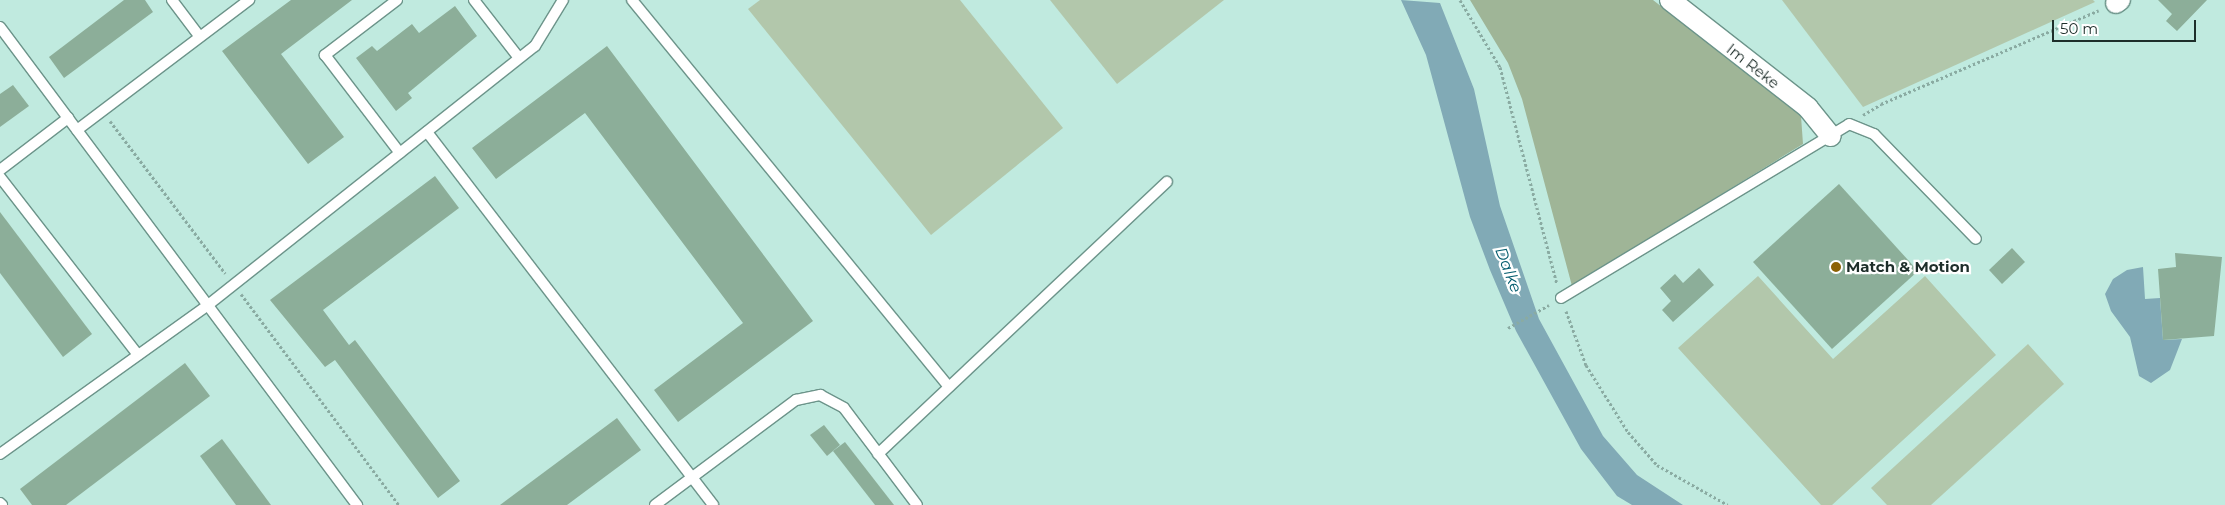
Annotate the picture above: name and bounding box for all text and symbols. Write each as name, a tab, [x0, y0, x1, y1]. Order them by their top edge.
scale bar	[2055, 10, 2199, 42]
text: 50 m	[2060, 19, 2098, 38]
street label: Im Reke	[1723, 40, 1783, 92]
water label: Dalke	[1491, 245, 1525, 295]
place label: Match & Motion	[1846, 258, 1970, 276]
marker: Match & Motion	[1830, 261, 1842, 273]

